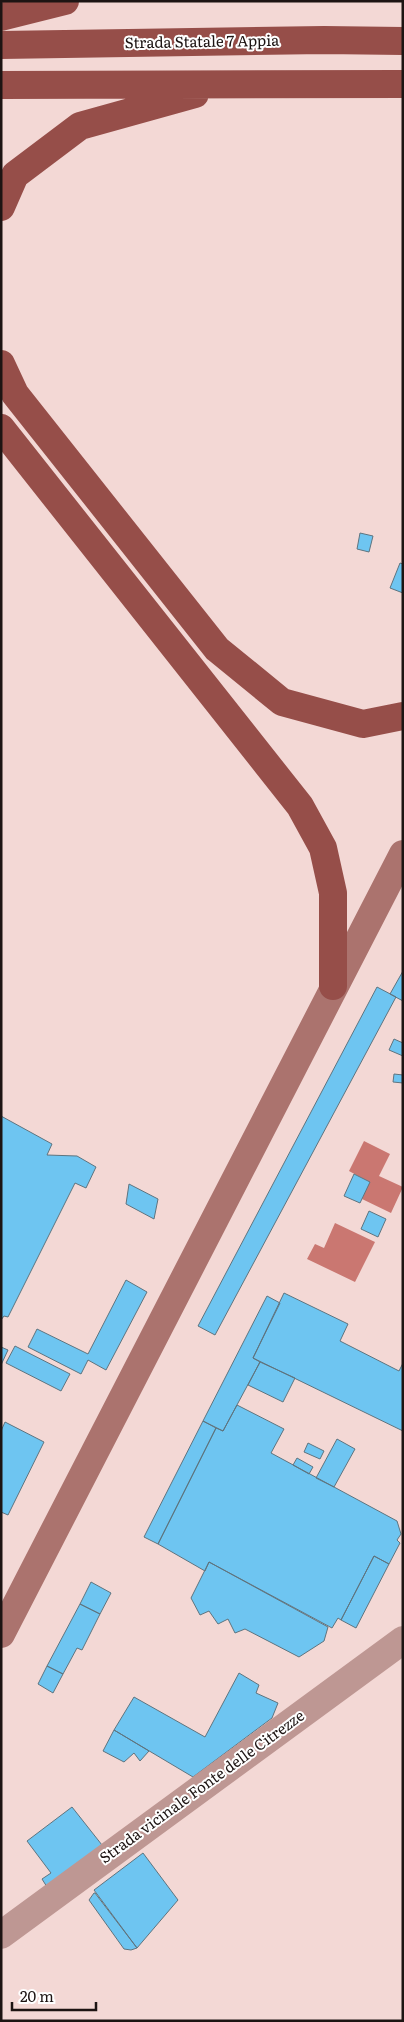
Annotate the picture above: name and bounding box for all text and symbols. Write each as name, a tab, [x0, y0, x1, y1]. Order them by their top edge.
street label: Strada Statale 7 Appia	[124, 28, 280, 53]
street label: Strada vicinale Fonte delle Citrezze	[94, 1703, 309, 1868]
scale bar	[12, 1980, 96, 2012]
text: 20 m	[20, 1984, 54, 2007]

